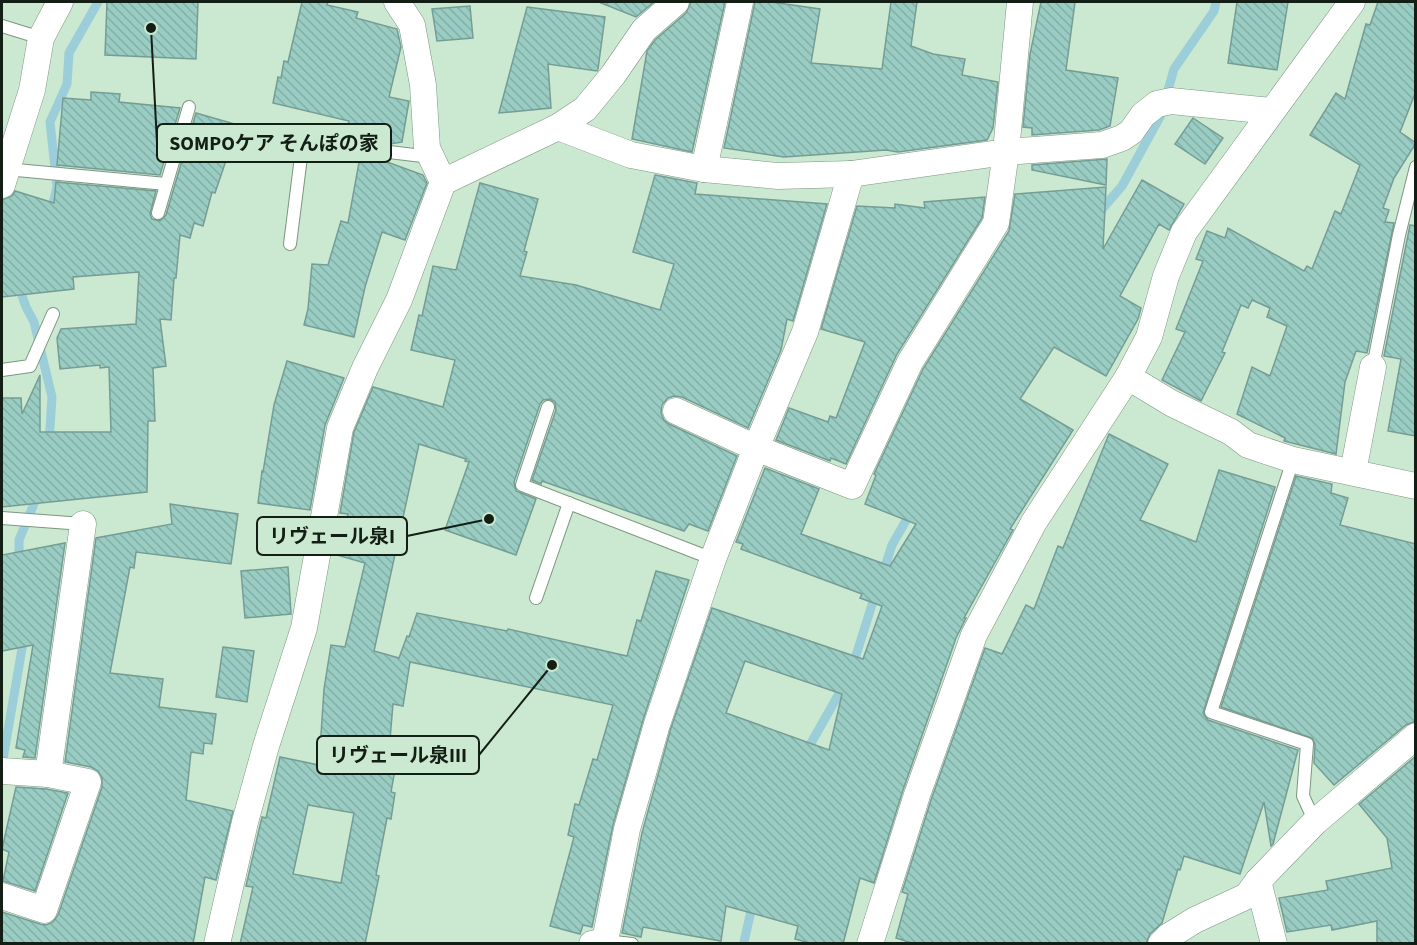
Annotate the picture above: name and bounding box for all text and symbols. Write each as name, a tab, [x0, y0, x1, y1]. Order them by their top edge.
callout: SOMPOケア そんぽの家	[157, 124, 391, 162]
text: SOMPOケア そんぽの家	[169, 130, 379, 158]
callout: リヴェール泉I	[257, 517, 407, 555]
text: リヴェール泉I	[269, 523, 395, 551]
callout: リヴェール泉III	[317, 736, 479, 774]
text: リヴェール泉III	[329, 742, 467, 770]

